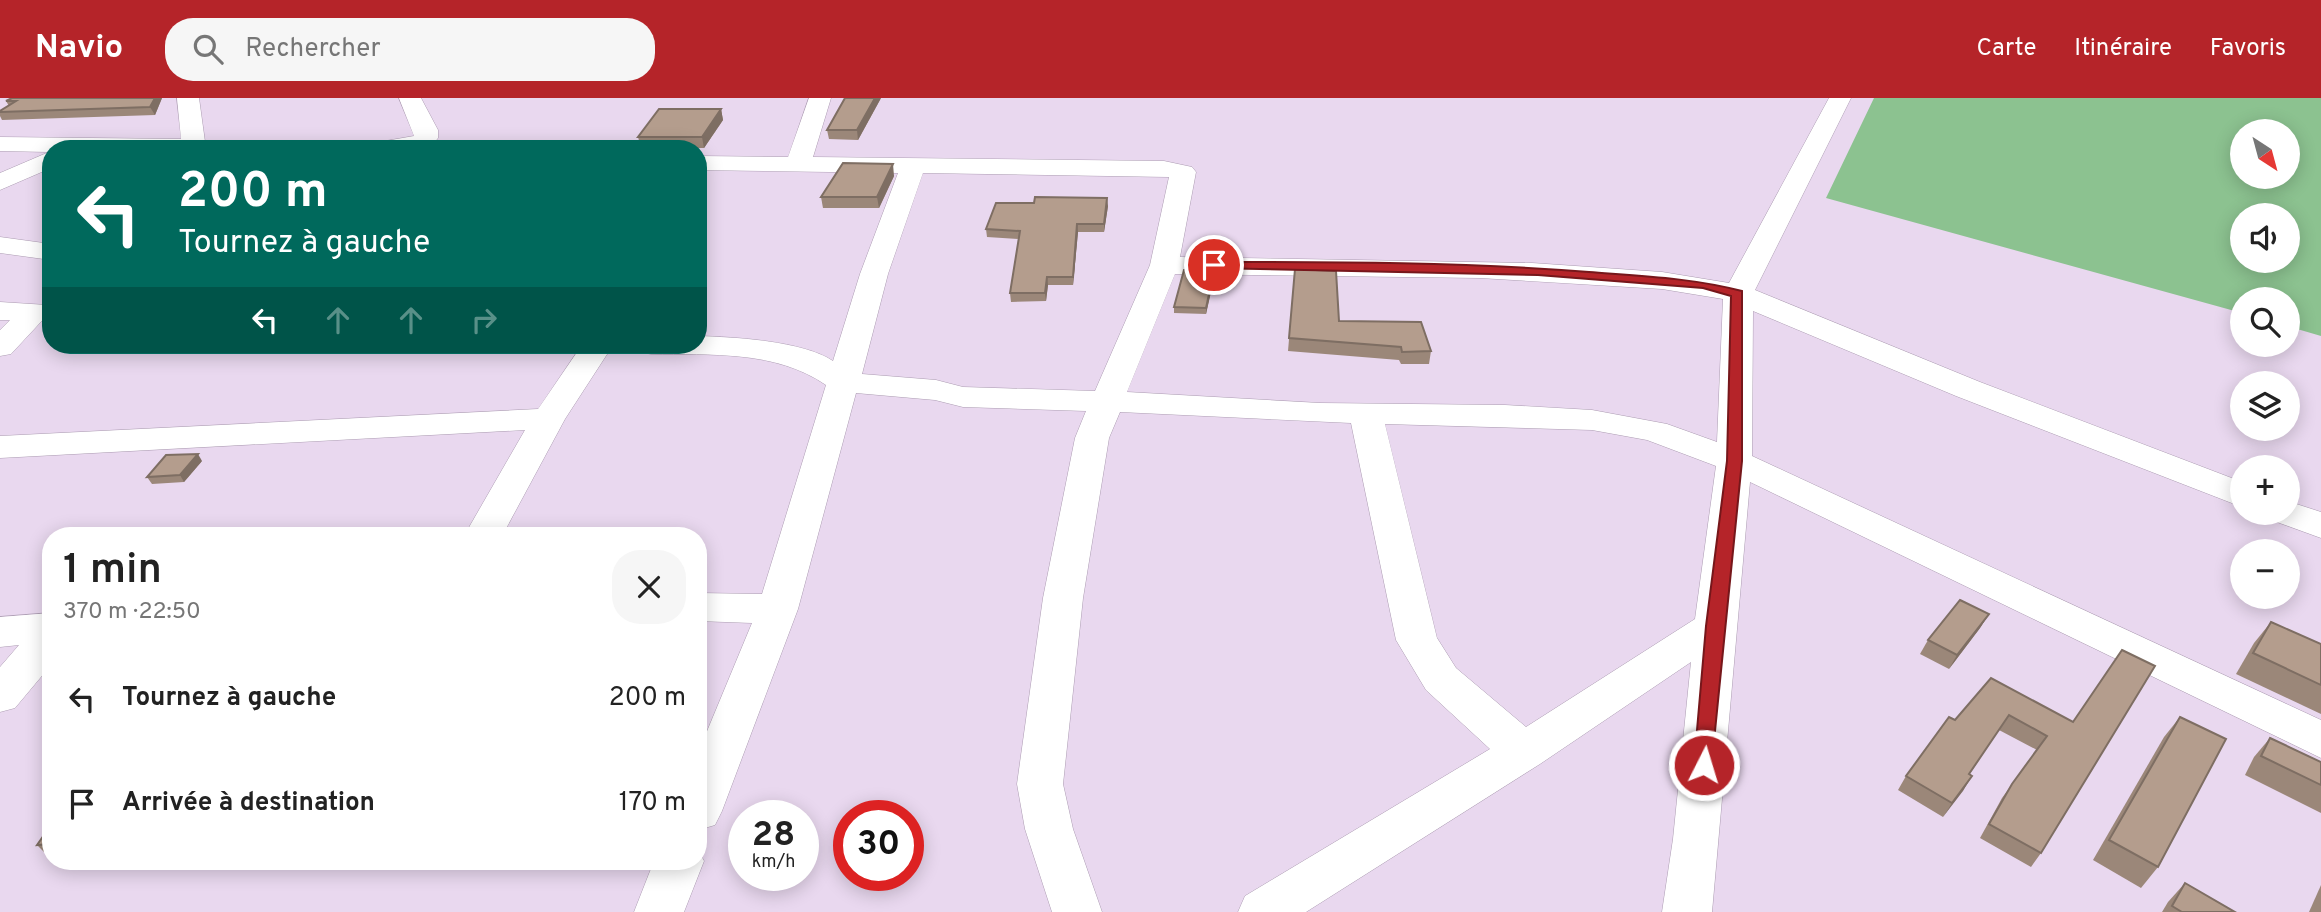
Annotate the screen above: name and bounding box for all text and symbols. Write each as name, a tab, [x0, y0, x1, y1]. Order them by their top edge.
search box	[165, 18, 655, 81]
text: Navio	[35, 28, 123, 70]
icon: search	[189, 30, 227, 68]
text: Rechercher	[245, 33, 381, 66]
text: Carte	[1976, 34, 2036, 64]
text: Itinéraire	[2074, 34, 2172, 64]
text: Favoris	[2210, 34, 2286, 64]
north arrow	[2230, 119, 2300, 189]
map controls	[2230, 119, 2300, 609]
text: 200 m	[178, 163, 328, 225]
icon: left	[63, 168, 154, 259]
button: sound	[2230, 203, 2300, 273]
text: Tournez à gauche	[178, 224, 430, 264]
pin	[1184, 235, 1244, 295]
icon: arrive	[1195, 246, 1233, 284]
button: search	[2230, 287, 2300, 357]
icon: left	[246, 301, 284, 339]
icon: ahead	[319, 301, 357, 339]
icon: ahead	[392, 301, 430, 339]
icon: right	[465, 301, 503, 339]
button: layers	[2230, 371, 2300, 441]
button: +	[2230, 455, 2300, 525]
button: −	[2230, 539, 2300, 609]
text: 1 min	[63, 545, 162, 598]
button: close	[612, 550, 686, 624]
text: 370 m · 22:50	[63, 598, 201, 627]
icon: left	[63, 680, 101, 718]
text: Tournez à gauche	[122, 682, 336, 715]
text: 200 m	[609, 682, 686, 715]
position arrow	[1667, 728, 1741, 802]
icon: arrive	[63, 785, 101, 823]
text: Arrivée à destination	[122, 787, 375, 820]
text: 170 m	[619, 787, 686, 820]
speed limit sign: 30	[833, 800, 924, 891]
text: 28	[752, 814, 795, 858]
text: km/h	[752, 851, 795, 874]

